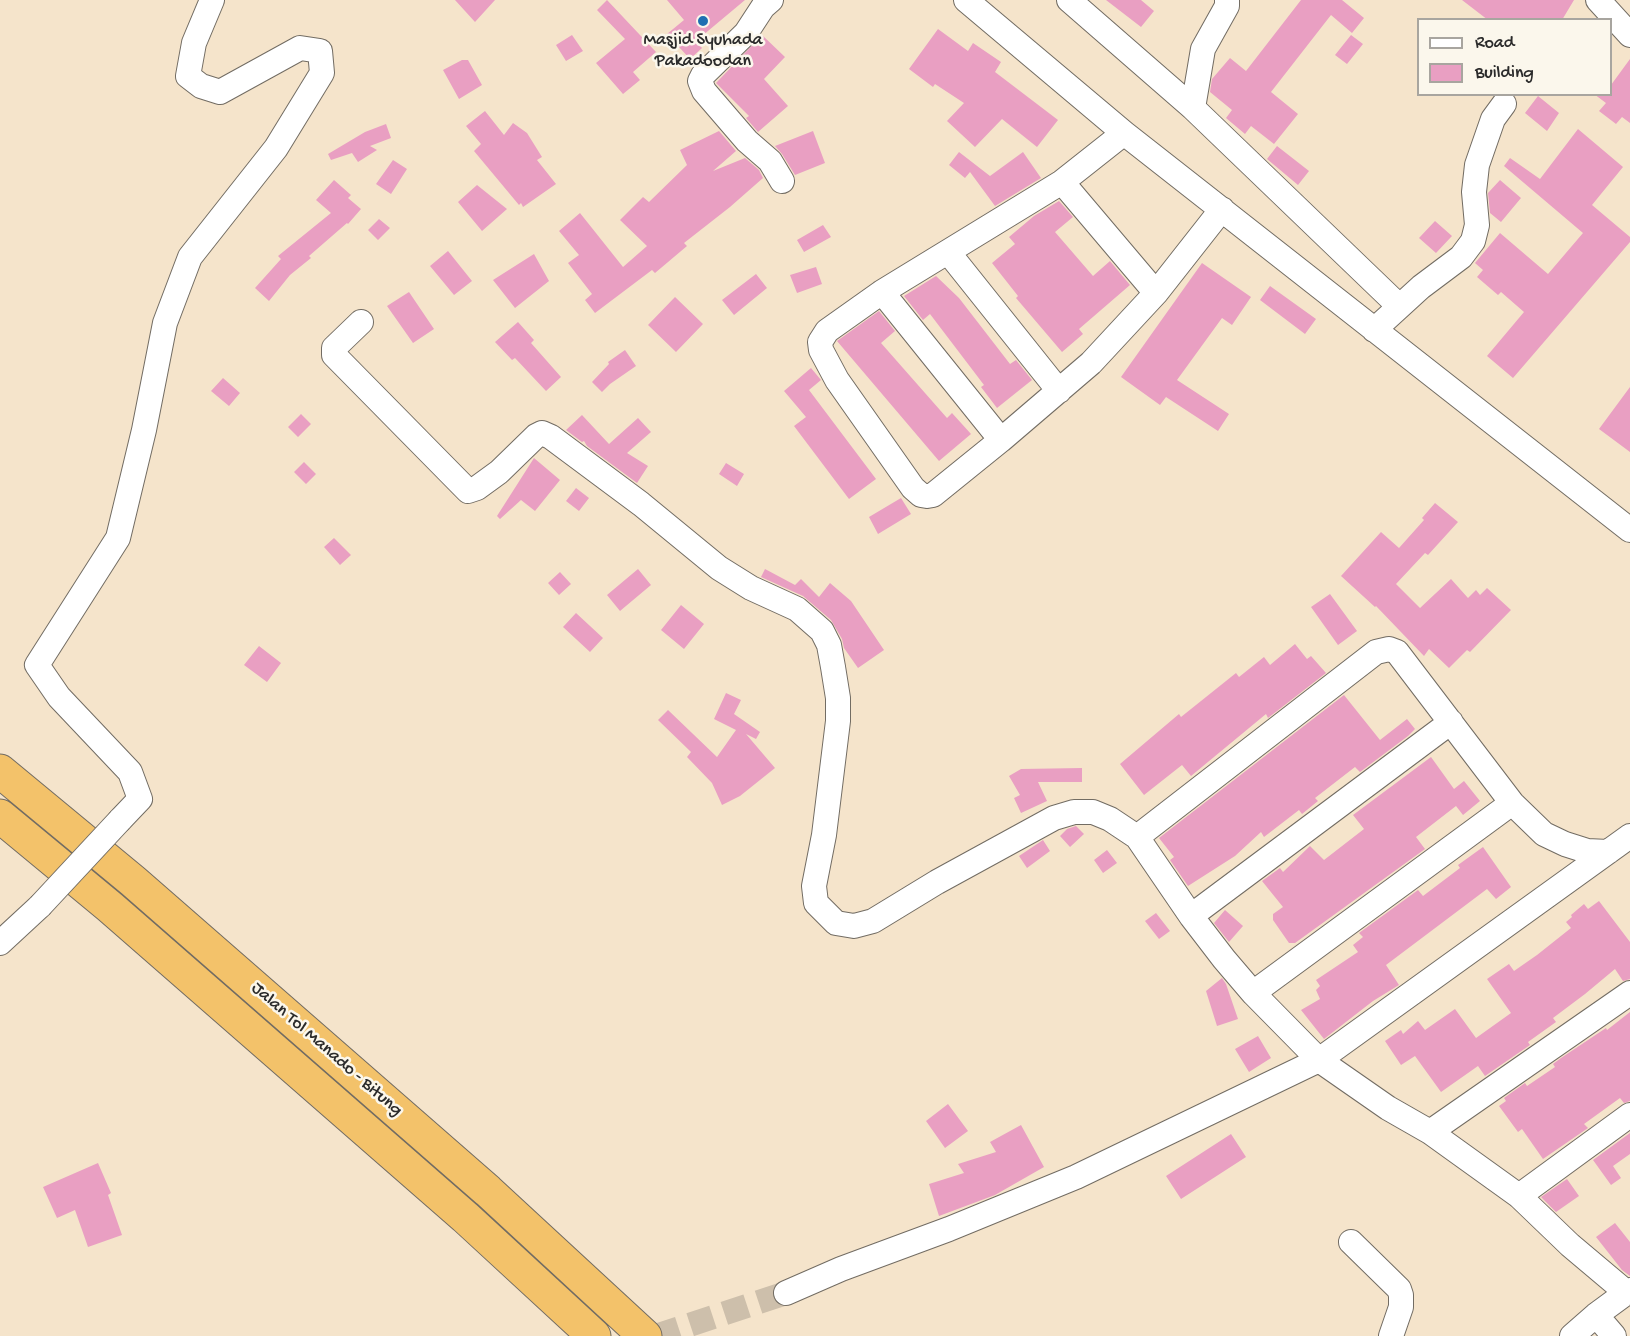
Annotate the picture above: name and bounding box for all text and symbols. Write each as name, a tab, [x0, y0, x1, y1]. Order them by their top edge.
marker: Masjid Syuhada Pakadoodan	[696, 14, 710, 28]
legend	[1417, 18, 1612, 96]
place label: Masjid Syuhada Pakadoodan	[644, 30, 762, 72]
text: Road	[1475, 33, 1514, 54]
text: Building	[1475, 63, 1534, 84]
street label: Jalan Tol Manado - Bitung	[246, 978, 406, 1122]

